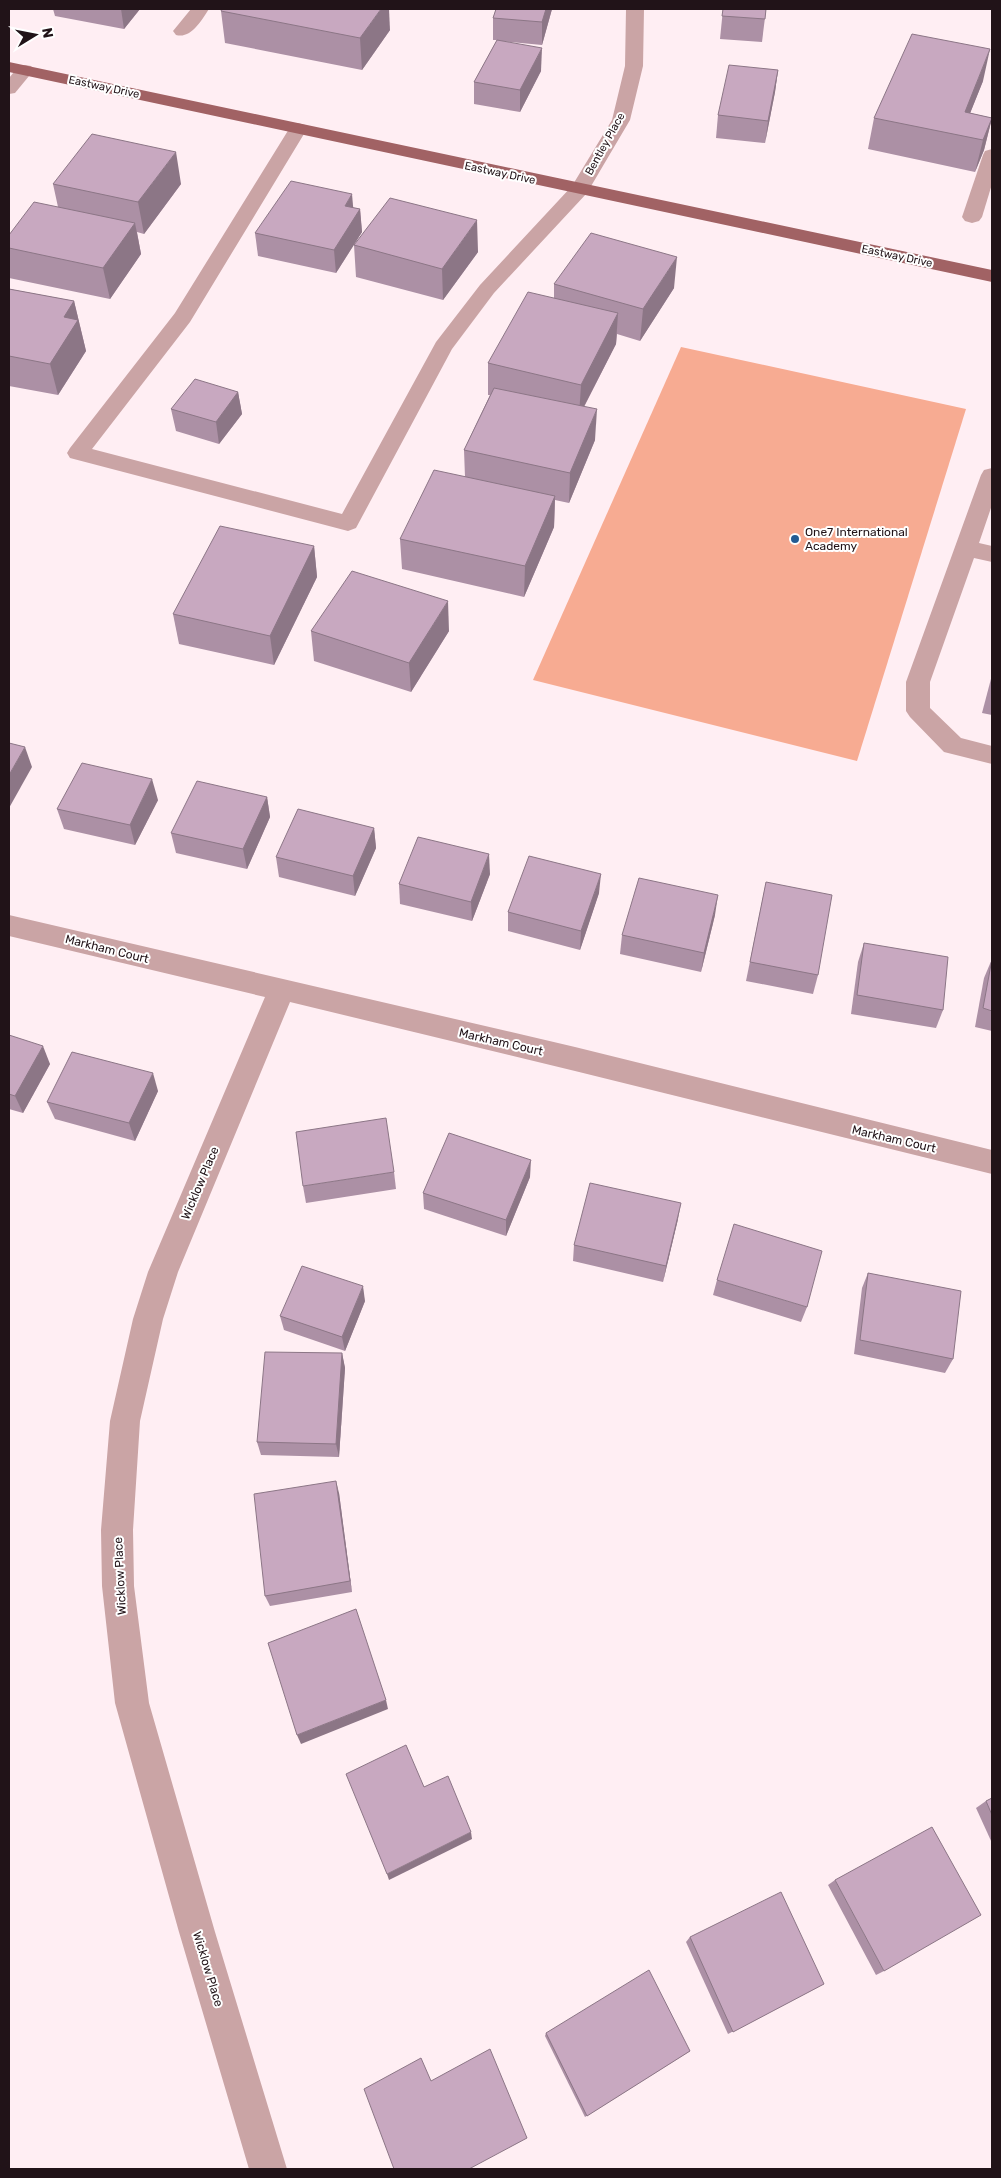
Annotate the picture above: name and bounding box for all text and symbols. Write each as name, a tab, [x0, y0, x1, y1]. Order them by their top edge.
north arrow	[10, 10, 60, 60]
text: N	[38, 26, 57, 39]
street label: Eastway Drive	[67, 73, 141, 101]
street label: Bentley Place	[582, 110, 628, 178]
street label: Eastway Drive	[463, 159, 537, 187]
street label: Eastway Drive	[860, 242, 934, 270]
place label: One7 International Academy	[805, 525, 908, 553]
marker: One7 International Academy	[789, 533, 801, 545]
street label: Markham Court	[64, 932, 151, 966]
street label: Markham Court	[458, 1026, 545, 1059]
street label: Markham Court	[851, 1123, 938, 1156]
street label: Wicklow Place	[178, 1144, 222, 1222]
street label: Wicklow Place	[111, 1536, 129, 1615]
street label: Wicklow Place	[190, 1930, 226, 2009]

